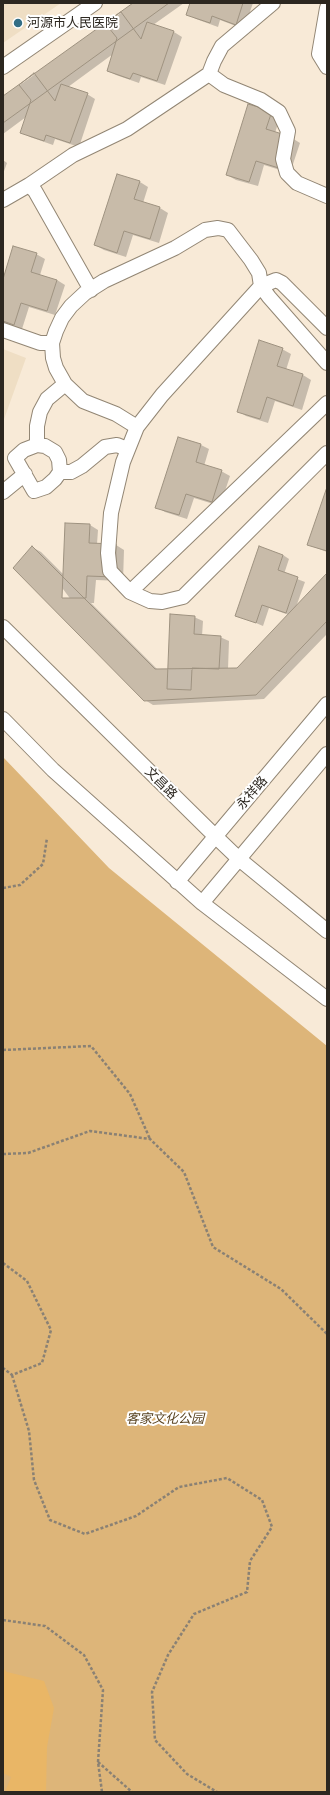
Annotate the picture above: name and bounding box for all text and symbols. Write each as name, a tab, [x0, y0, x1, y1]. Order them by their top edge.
place label: 河源市人民医院	[27, 15, 118, 31]
marker: 河源市人民医院	[12, 17, 24, 29]
street label: 文昌路	[142, 764, 180, 802]
street label: 永祥路	[233, 773, 271, 813]
park label: 客家文化公园	[126, 1411, 204, 1427]

